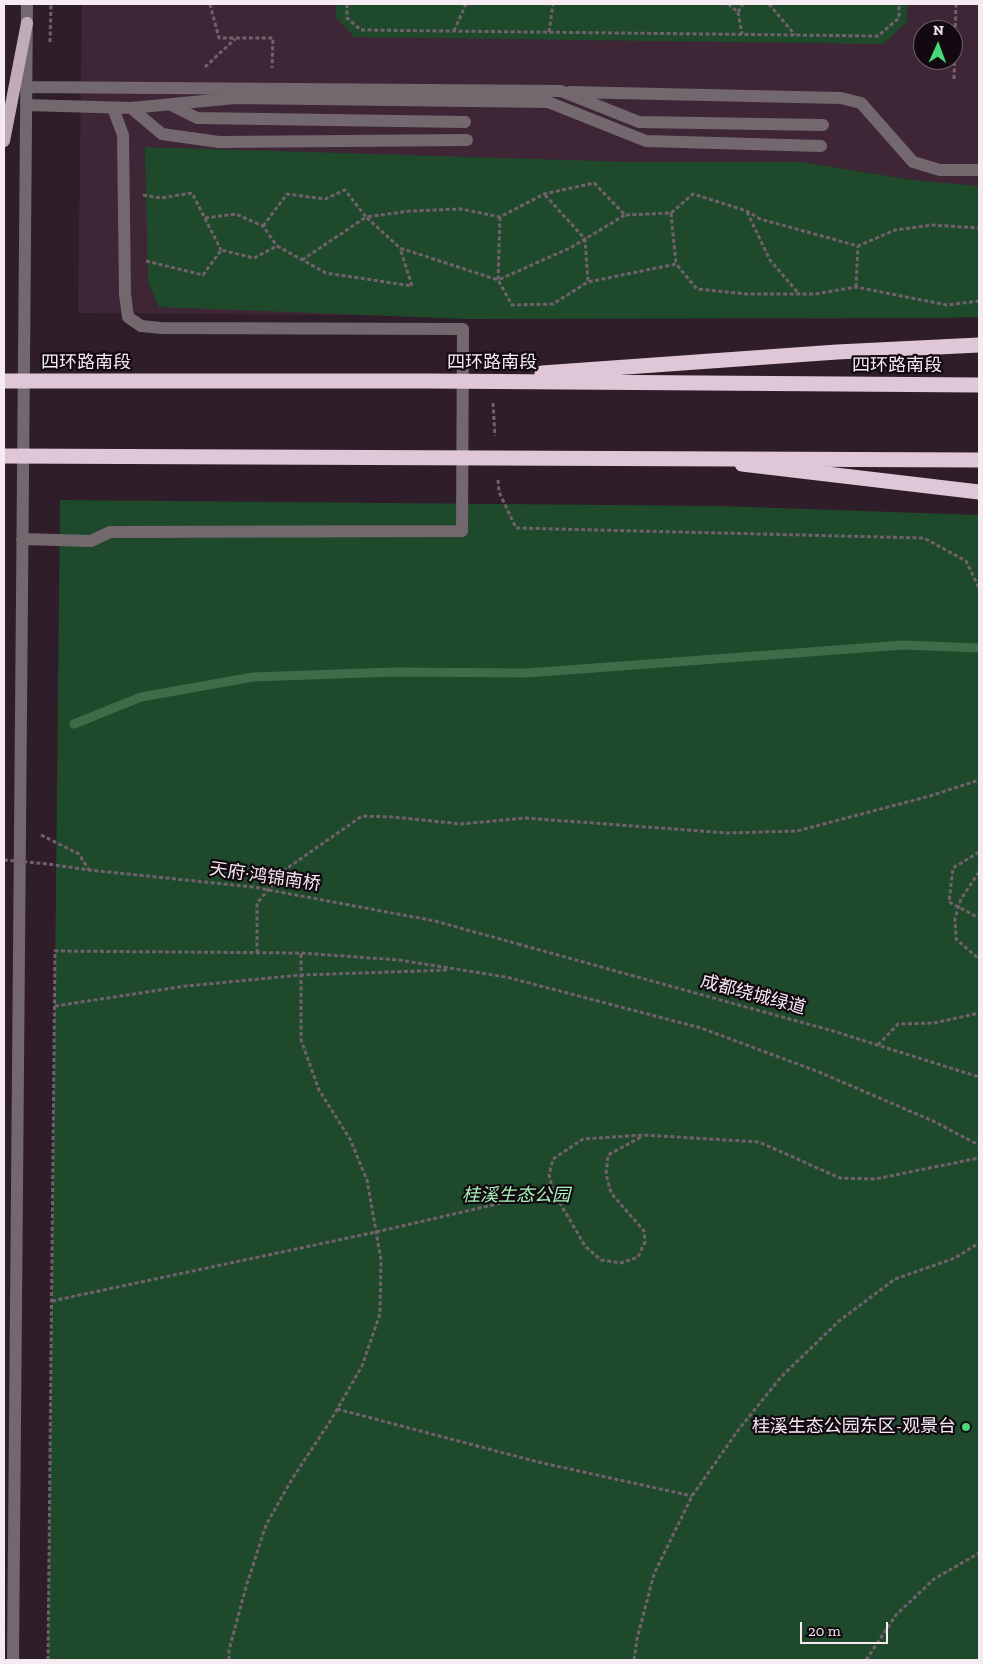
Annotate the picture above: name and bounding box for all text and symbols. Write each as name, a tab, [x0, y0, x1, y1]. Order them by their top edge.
north arrow	[913, 20, 963, 70]
text: N	[933, 22, 944, 39]
street label: 四环路南段	[41, 352, 131, 374]
street label: 四环路南段	[447, 352, 537, 374]
street label: 四环路南段	[852, 355, 942, 377]
street label: 天府·鸿锦南桥	[208, 859, 322, 895]
street label: 成都绕城绿道	[698, 971, 808, 1019]
park label: 桂溪生态公园	[462, 1185, 570, 1207]
place label: 桂溪生态公园东区-观景台	[752, 1416, 956, 1438]
marker: 桂溪生态公园东区-观景台	[960, 1421, 972, 1433]
scale bar	[803, 1612, 890, 1644]
text: 20 m	[808, 1622, 841, 1640]

